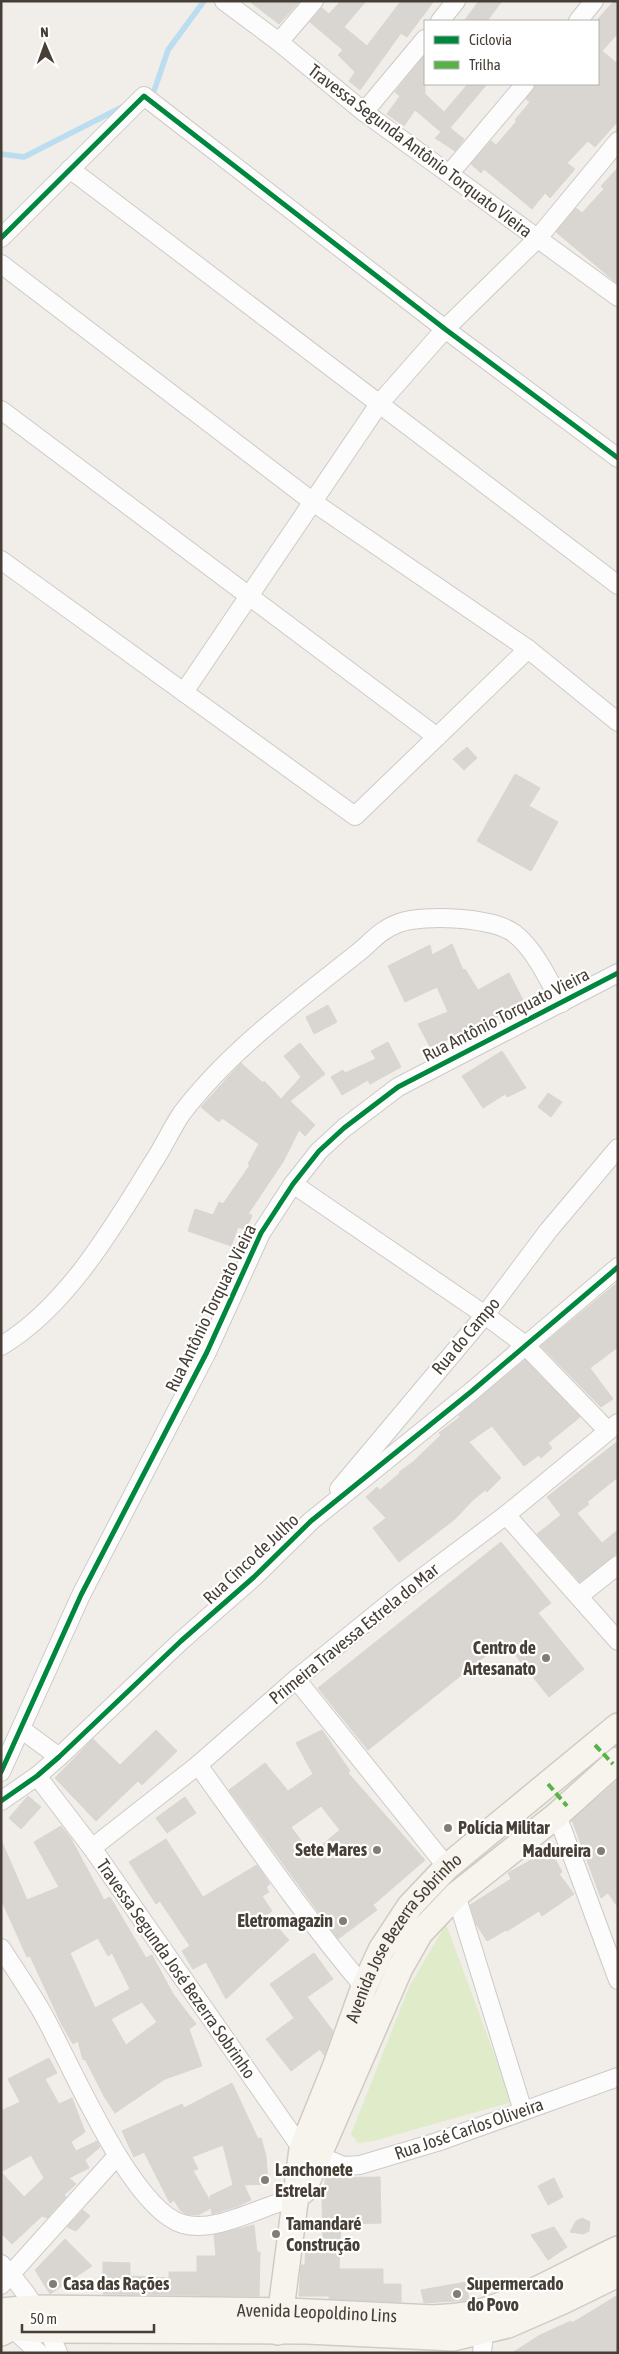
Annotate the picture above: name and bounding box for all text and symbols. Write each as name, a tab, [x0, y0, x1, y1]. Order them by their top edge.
north arrow	[20, 20, 70, 70]
legend	[424, 20, 599, 85]
text: N	[40, 24, 49, 40]
text: Ciclovia	[469, 31, 512, 48]
text: Trilha	[469, 56, 501, 73]
street label: Travessa Segunda Antônio Torquato Vieira	[304, 59, 536, 242]
street label: Rua Antônio Torquato Vieira	[419, 963, 593, 1066]
street label: Rua Antônio Torquato Vieira	[161, 1220, 260, 1395]
street label: Rua do Campo	[427, 1293, 504, 1379]
street label: Rua Cinco de Julho	[199, 1509, 303, 1608]
street label: Primeira Travessa Estrela do Mar	[265, 1558, 443, 1708]
place label: Centro de Artesanato	[463, 1637, 536, 1679]
marker: Centro de Artesanato	[540, 1652, 552, 1664]
place label: Polícia Militar	[458, 1817, 550, 1838]
marker: Polícia Militar	[442, 1822, 454, 1834]
place label: Sete Mares	[295, 1839, 368, 1860]
place label: Madureira	[522, 1840, 591, 1861]
marker: Sete Mares	[371, 1844, 383, 1856]
marker: Madureira	[595, 1845, 607, 1857]
street label: Avenida Jose Bezerra Sobrinho	[341, 1848, 466, 2025]
street label: Travessa Segunda José Bezerra Sobrinho	[92, 1855, 260, 2082]
place label: Eletromagazin	[237, 1910, 333, 1931]
marker: Eletromagazin	[337, 1915, 349, 1927]
street label: Rua José Carlos Oliveira	[392, 2093, 546, 2164]
place label: Lanchonete Estrelar	[275, 2159, 353, 2201]
marker: Lanchonete Estrelar	[259, 2174, 271, 2186]
place label: Tamandaré Construção	[286, 2213, 361, 2255]
marker: Tamandaré Construção	[270, 2228, 282, 2240]
place label: Casa das Rações	[63, 2273, 170, 2294]
place label: Supermercado do Povo	[467, 2273, 564, 2315]
marker: Casa das Rações	[47, 2278, 59, 2290]
marker: Supermercado do Povo	[451, 2288, 463, 2300]
street label: Avenida Leopoldino Lins	[237, 2299, 397, 2326]
scale bar	[22, 2302, 155, 2334]
text: 50 m	[30, 2310, 57, 2327]

